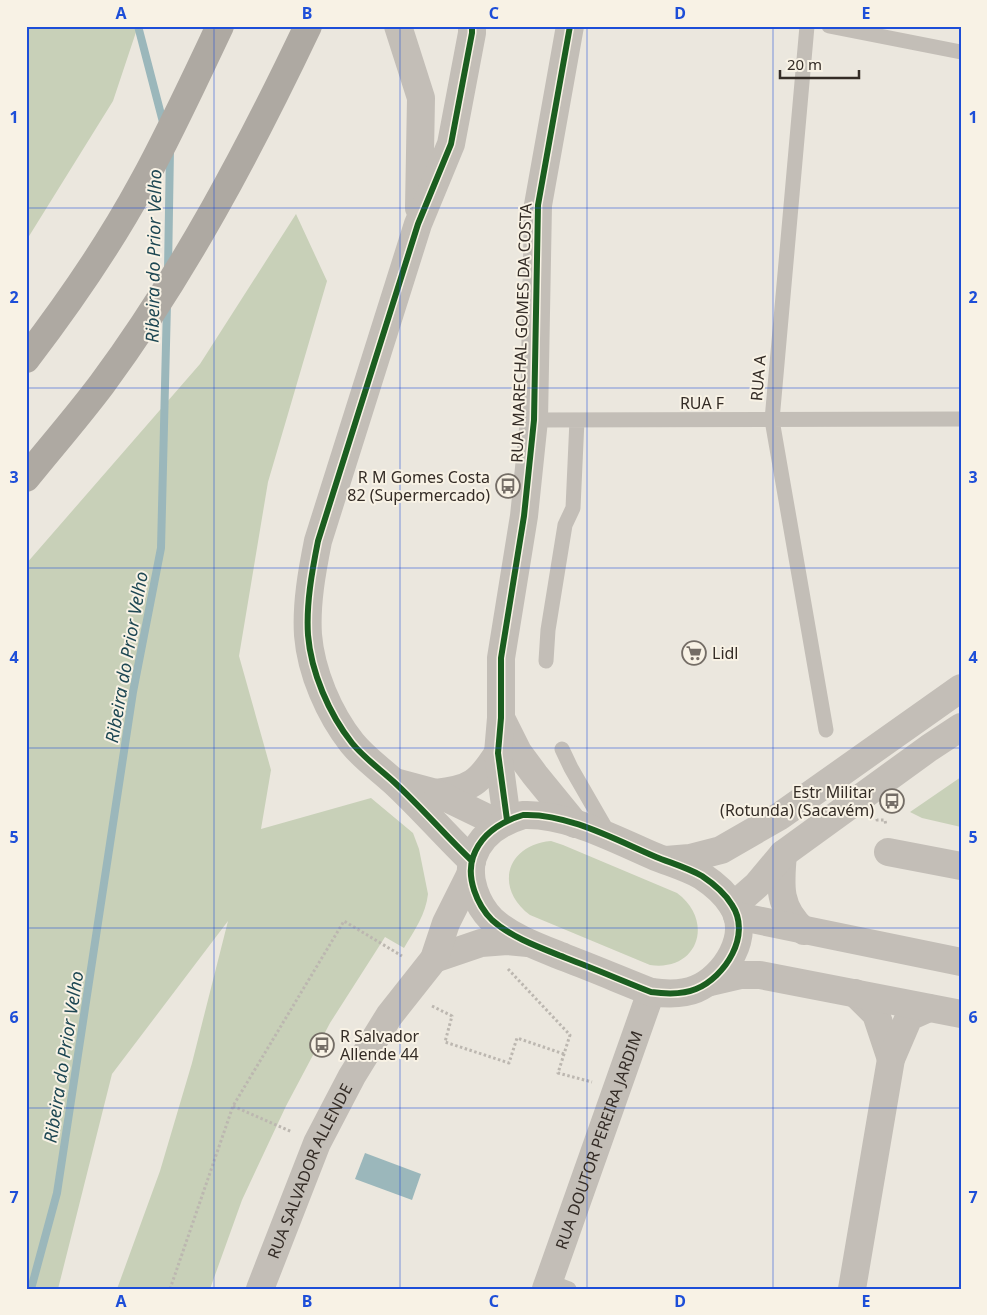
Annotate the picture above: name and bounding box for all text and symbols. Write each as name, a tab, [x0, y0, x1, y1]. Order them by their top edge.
text: A	[115, 2, 127, 24]
text: B	[302, 2, 312, 24]
text: C	[489, 2, 499, 24]
text: D	[674, 2, 686, 24]
text: E	[862, 2, 871, 24]
scale bar	[780, 48, 858, 80]
text: 20 m	[787, 54, 822, 74]
text: 1	[9, 106, 19, 128]
text: 1	[968, 106, 978, 128]
water label: Ribeira do Prior Velho	[139, 169, 167, 343]
street label: RUA MARECHAL GOMES DA COSTA	[505, 202, 537, 463]
text: 2	[9, 286, 19, 308]
text: 2	[968, 286, 978, 308]
street label: RUA A	[745, 353, 771, 402]
street label: RUA F	[680, 392, 724, 414]
text: 3	[9, 466, 19, 488]
place label: R M Gomes Costa 82 (Supermercado)	[347, 466, 490, 506]
text: 3	[968, 466, 978, 488]
bus stop icon: R M Gomes Costa 82 (Supermercado)	[495, 473, 521, 499]
water label: Ribeira do Prior Velho	[99, 569, 153, 745]
supermarket icon: Lidl	[681, 640, 707, 666]
place label: Lidl	[712, 642, 738, 664]
text: 4	[9, 646, 19, 668]
text: 4	[968, 646, 978, 668]
place label: Estr Militar (Rotunda) (Sacavém)	[720, 781, 874, 821]
bus stop icon: Estr Militar (Rotunda) (Sacavém)	[879, 788, 905, 814]
text: 5	[9, 826, 19, 848]
text: 5	[968, 826, 978, 848]
water label: Ribeira do Prior Velho	[38, 969, 88, 1145]
text: 6	[9, 1006, 19, 1028]
text: 6	[968, 1006, 978, 1028]
place label: R Salvador Allende 44	[340, 1025, 420, 1065]
street label: RUA DOUTOR PEREIRA JARDIM	[550, 1028, 647, 1252]
bus stop icon: R Salvador Allende 44	[309, 1032, 335, 1058]
street label: RUA SALVADOR ALLENDE	[262, 1080, 357, 1262]
text: 7	[9, 1186, 19, 1208]
text: 7	[968, 1186, 978, 1208]
text: A	[115, 1290, 127, 1312]
text: B	[302, 1290, 312, 1312]
text: C	[489, 1290, 499, 1312]
text: D	[674, 1290, 686, 1312]
text: E	[862, 1290, 871, 1312]

